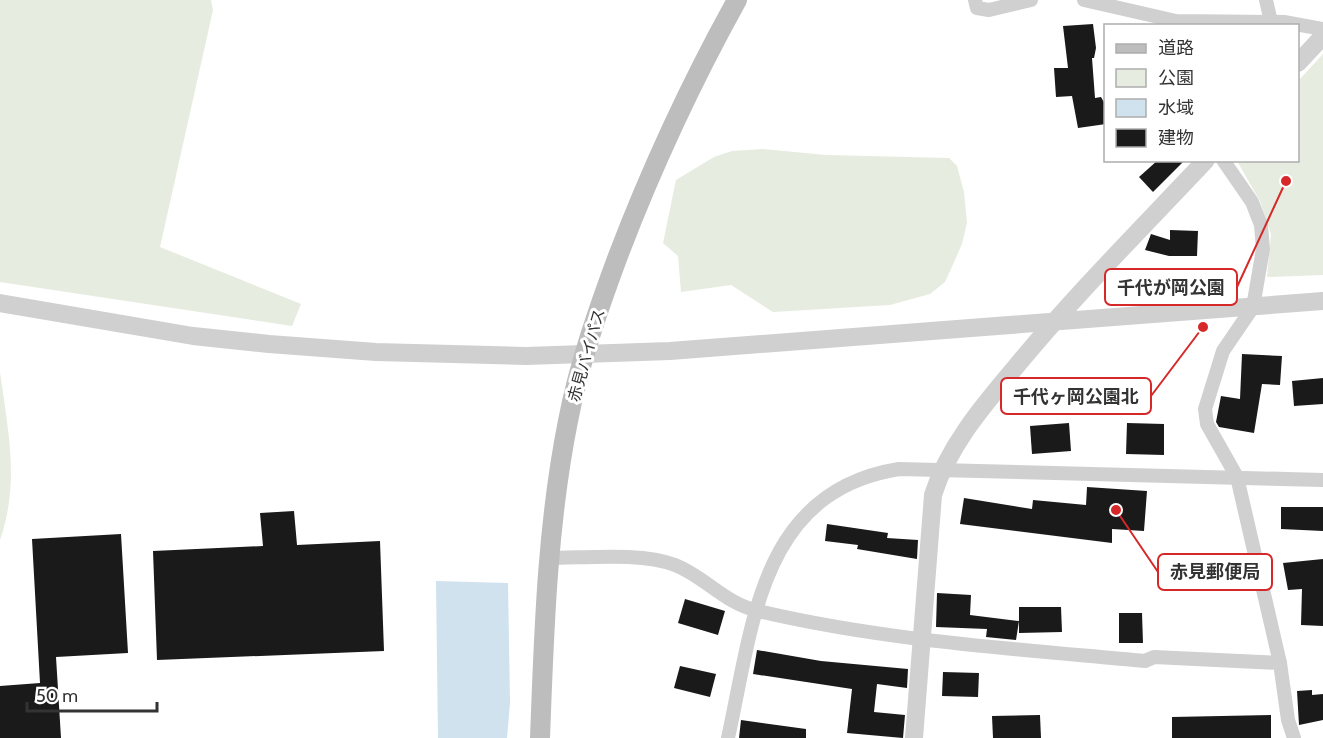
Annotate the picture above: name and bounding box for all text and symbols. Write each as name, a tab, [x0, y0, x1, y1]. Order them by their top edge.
legend	[1104, 24, 1299, 162]
text: 道路	[1158, 37, 1194, 59]
text: 公園	[1158, 67, 1194, 89]
text: 水域	[1158, 97, 1194, 119]
text: 建物	[1158, 127, 1194, 149]
callout: 千代が岡公園	[1105, 269, 1237, 305]
text: 千代が岡公園	[1117, 277, 1225, 299]
street label: 赤見バイパス	[564, 307, 609, 404]
callout: 千代ヶ岡公園北	[1001, 378, 1151, 414]
text: 千代ヶ岡公園北	[1013, 386, 1139, 408]
callout: 赤見郵便局	[1158, 554, 1272, 590]
text: 赤見郵便局	[1170, 561, 1260, 583]
scale bar	[27, 675, 158, 713]
text: 50 m	[36, 685, 78, 707]

